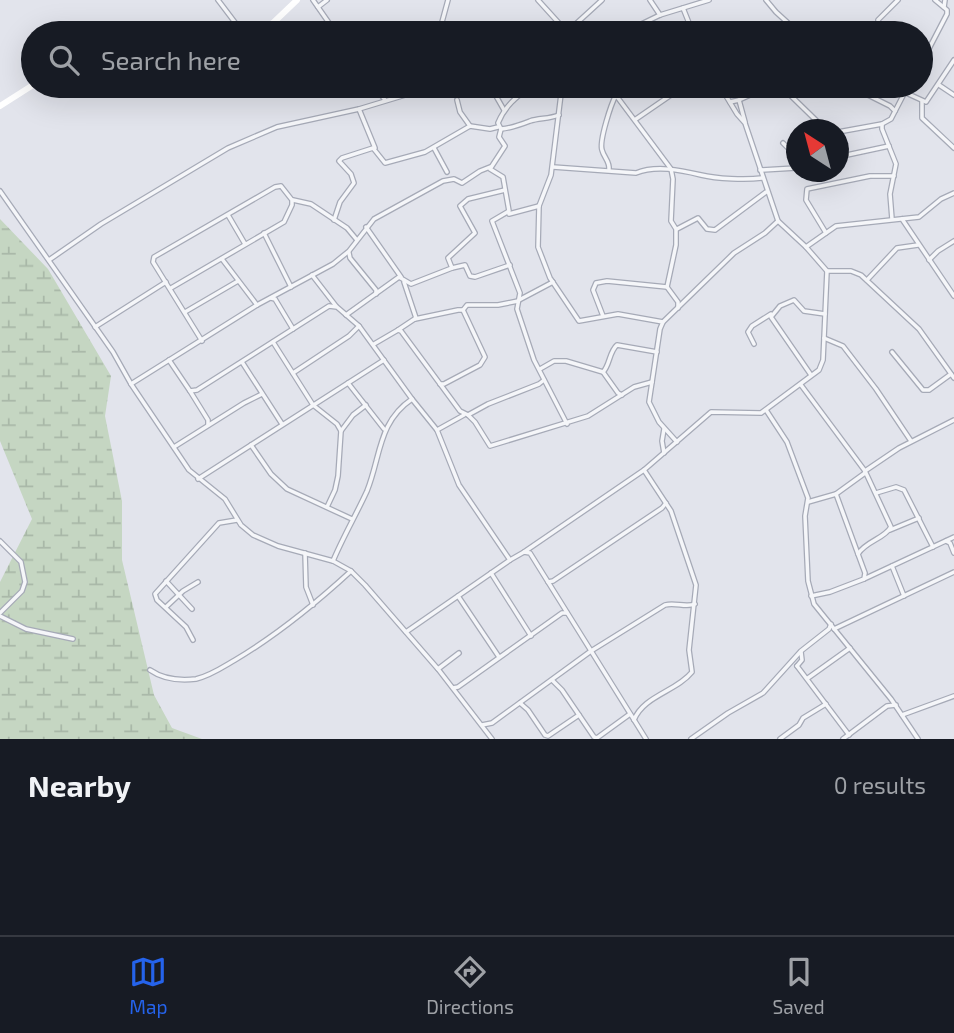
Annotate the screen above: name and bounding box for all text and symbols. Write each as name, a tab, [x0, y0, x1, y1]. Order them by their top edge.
search box	[21, 21, 933, 98]
icon: search	[45, 41, 83, 79]
text: Search here	[101, 44, 241, 75]
north arrow	[786, 119, 849, 182]
text: Nearby	[28, 767, 131, 803]
text: 0 results	[834, 771, 926, 799]
tab: Map	[129, 953, 167, 1018]
tab: Directions	[426, 953, 514, 1018]
tab: Saved	[772, 953, 825, 1018]

